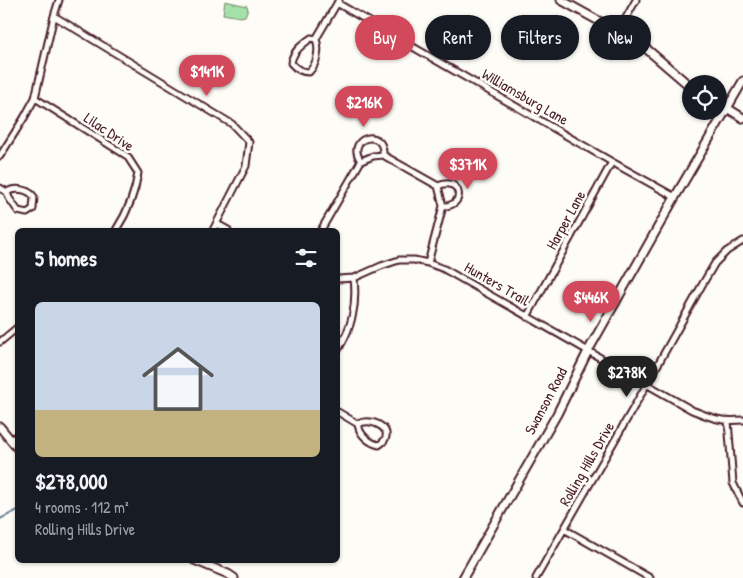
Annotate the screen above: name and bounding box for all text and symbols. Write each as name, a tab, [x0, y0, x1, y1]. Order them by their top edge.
chip: Buy	[355, 15, 415, 60]
chip: Rent	[425, 15, 491, 60]
chip: Filters	[501, 15, 579, 60]
chip: New	[589, 15, 651, 60]
pin: $141K	[172, 54, 242, 97]
text: $141K	[190, 60, 224, 82]
street label: Williamsburg Lane	[478, 63, 572, 130]
map controls	[682, 75, 727, 120]
button: locate	[682, 75, 727, 120]
pin: $216K	[329, 86, 399, 128]
text: $216K	[346, 91, 382, 113]
street label: Lilac Drive	[80, 107, 139, 156]
pin: $371K	[433, 148, 503, 190]
text: $371K	[449, 153, 487, 175]
street label: Harper Lane	[541, 186, 590, 253]
text: 5 homes	[35, 244, 97, 273]
icon: filters	[292, 244, 320, 272]
street label: Hunters Trail	[461, 256, 534, 311]
pin: $446K	[556, 280, 626, 323]
text: $446K	[574, 286, 608, 308]
icon: home	[133, 334, 223, 424]
pin: $278K	[592, 356, 662, 398]
text: $278K	[608, 361, 646, 383]
street label: Swanson Road	[519, 363, 572, 438]
street label: Rolling Hills Drive	[554, 418, 619, 510]
text: $278,000	[35, 467, 107, 496]
text: 4 rooms · 112 m²	[35, 496, 129, 518]
text: Rolling Hills Drive	[35, 518, 135, 540]

